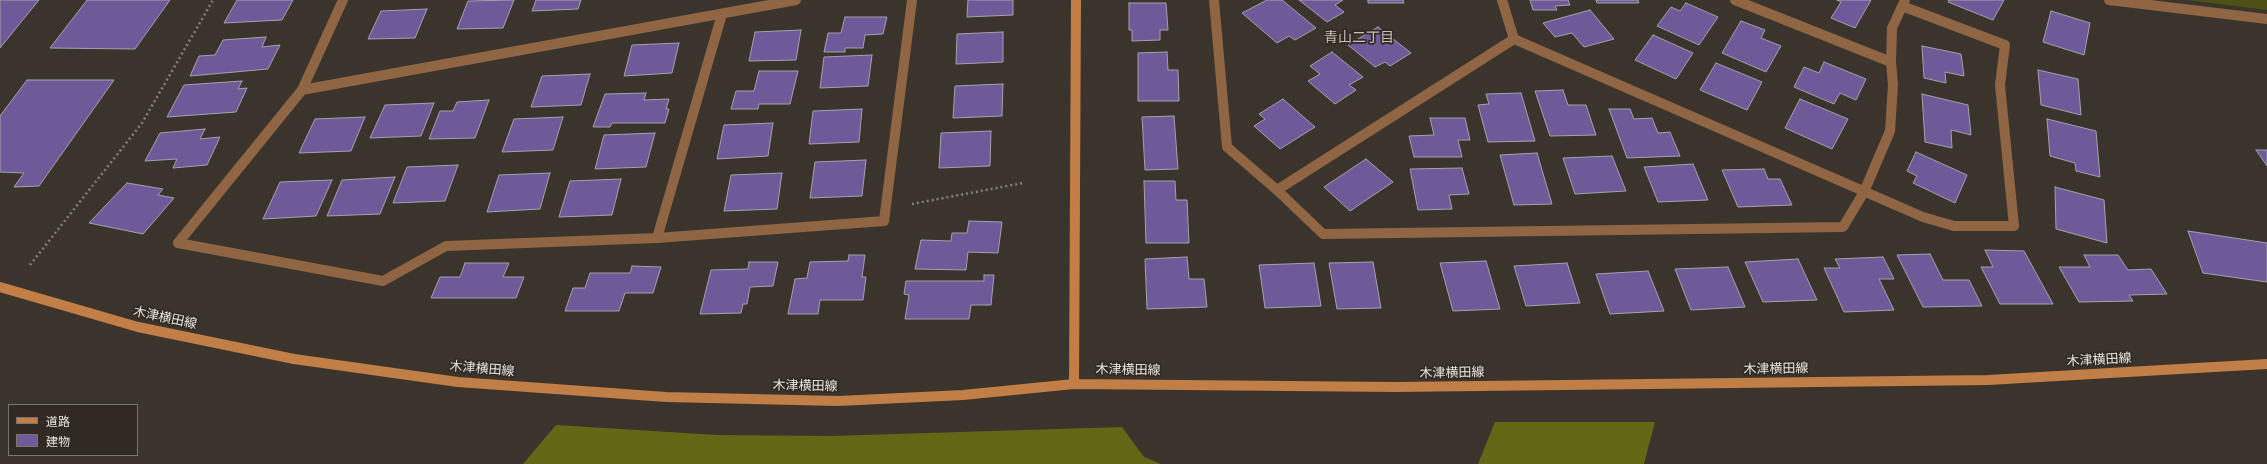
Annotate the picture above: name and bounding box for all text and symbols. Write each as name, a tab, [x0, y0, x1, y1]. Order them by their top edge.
district label: 青山二丁目	[1324, 30, 1394, 46]
street label: 木津横田線	[132, 304, 198, 332]
street label: 木津横田線	[2066, 351, 2132, 369]
street label: 木津横田線	[449, 358, 515, 380]
street label: 木津横田線	[1743, 361, 1809, 377]
street label: 木津横田線	[1095, 362, 1161, 378]
street label: 木津横田線	[1419, 365, 1485, 381]
street label: 木津横田線	[772, 378, 838, 394]
legend	[8, 404, 138, 456]
text: 道路	[46, 415, 70, 429]
text: 建物	[46, 435, 70, 449]

